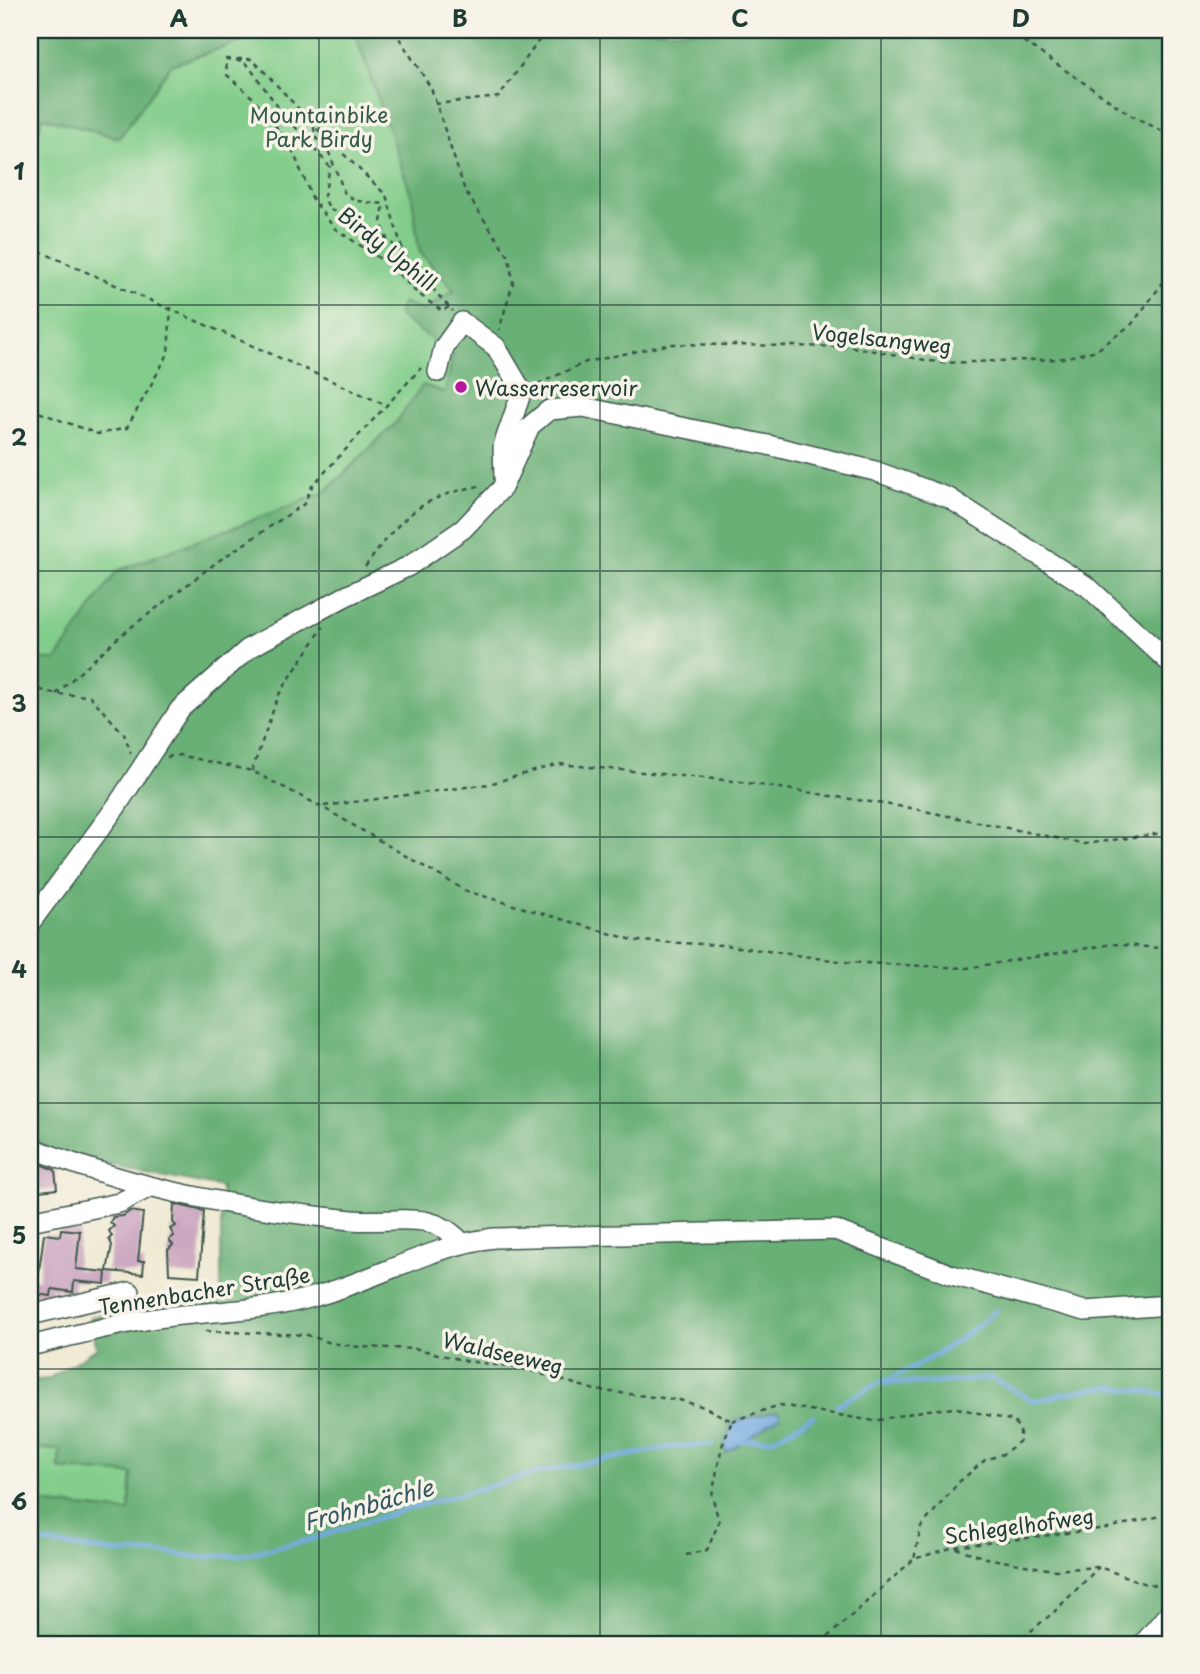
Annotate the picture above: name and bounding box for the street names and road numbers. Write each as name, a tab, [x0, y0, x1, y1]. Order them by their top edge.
street label: Birdy Uphill	[332, 198, 444, 298]
street label: Vogelsangweg	[811, 315, 953, 361]
street label: Tennenbacher Straße	[96, 1257, 312, 1323]
street label: Waldseeweg	[440, 1323, 566, 1381]
street label: Schlegelhofweg	[942, 1499, 1096, 1551]

